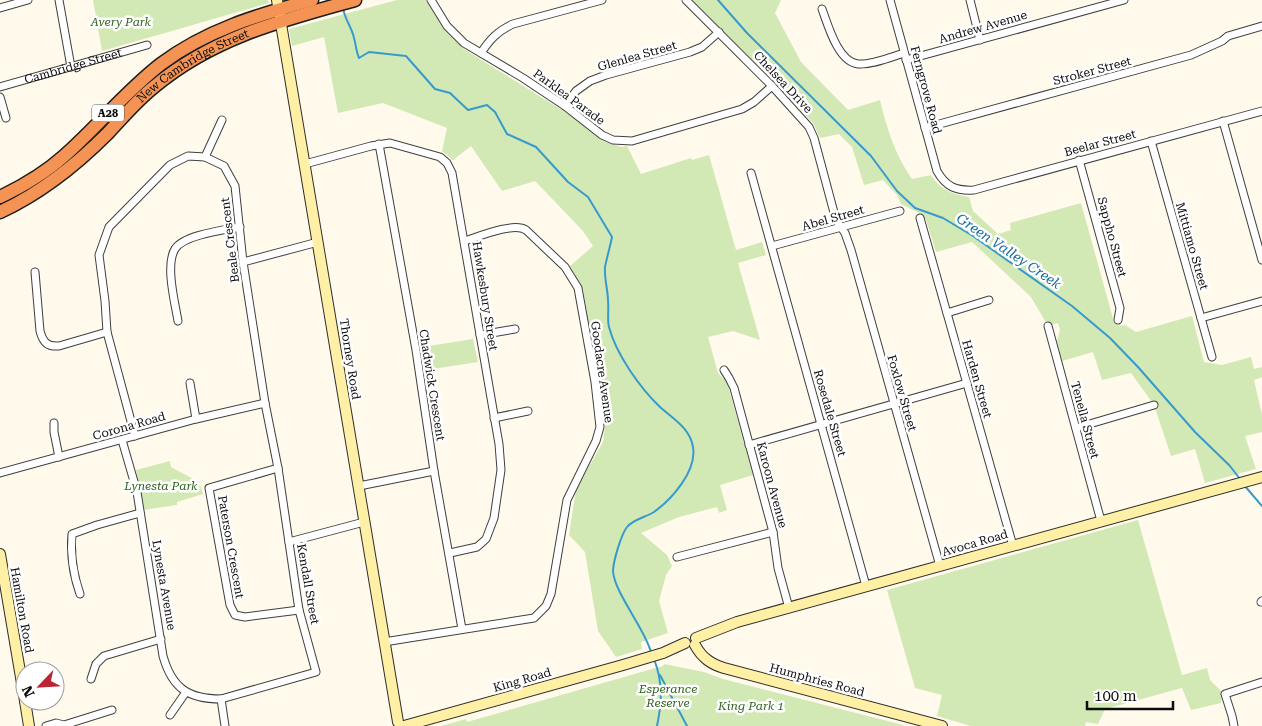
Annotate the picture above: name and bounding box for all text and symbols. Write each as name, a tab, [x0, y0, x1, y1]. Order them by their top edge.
street label: Andrew Avenue	[937, 8, 1029, 46]
park label: Avery Park	[90, 15, 152, 29]
street label: New Cambridge Street	[134, 26, 251, 106]
street label: Glenlea Street	[596, 38, 679, 74]
street label: Ferngrove Road	[908, 44, 945, 136]
street label: Cambridge Street	[23, 45, 124, 87]
street label: Chelsea Drive	[751, 48, 816, 116]
street label: Stroker Street	[1051, 54, 1133, 88]
street label: Parklea Parade	[530, 66, 608, 128]
road number: A28	[92, 105, 124, 122]
street label: Beelar Street	[1063, 127, 1138, 159]
street label: Sappho Street	[1095, 195, 1130, 279]
street label: Beale Crescent	[218, 196, 242, 283]
street label: Mittiamo Street	[1173, 201, 1211, 292]
street label: Abel Street	[800, 202, 866, 234]
water label: Green Valley Creek	[954, 210, 1065, 292]
street label: Hawkesbury Street	[469, 240, 501, 352]
street label: Thorney Road	[337, 317, 363, 401]
street label: Goodacre Avenue	[588, 320, 616, 424]
street label: Chadwick Crescent	[416, 328, 448, 442]
street label: Harden Street	[959, 338, 995, 420]
street label: Foxlow Street	[884, 353, 920, 433]
street label: Rosedale Street	[811, 368, 849, 459]
street label: Tenella Street	[1068, 380, 1102, 461]
street label: Corona Road	[91, 409, 167, 443]
street label: Karoon Avenue	[754, 440, 790, 530]
park label: Lynesta Park	[123, 479, 198, 493]
street label: Paterson Crescent	[215, 494, 247, 600]
street label: Avoca Road	[940, 527, 1010, 559]
street label: Lynesta Avenue	[149, 539, 179, 632]
street label: Kendall Street	[294, 542, 322, 626]
street label: Hamilton Road	[8, 566, 36, 654]
north arrow	[15, 661, 65, 711]
street label: Humphries Road	[768, 661, 866, 699]
street label: King Road	[491, 665, 553, 695]
scale bar	[1087, 678, 1173, 710]
park label: Esperance Reserve	[638, 682, 697, 710]
text: N	[19, 683, 38, 700]
text: 100 m	[1094, 687, 1137, 705]
park label: King Park 1	[717, 699, 784, 713]

